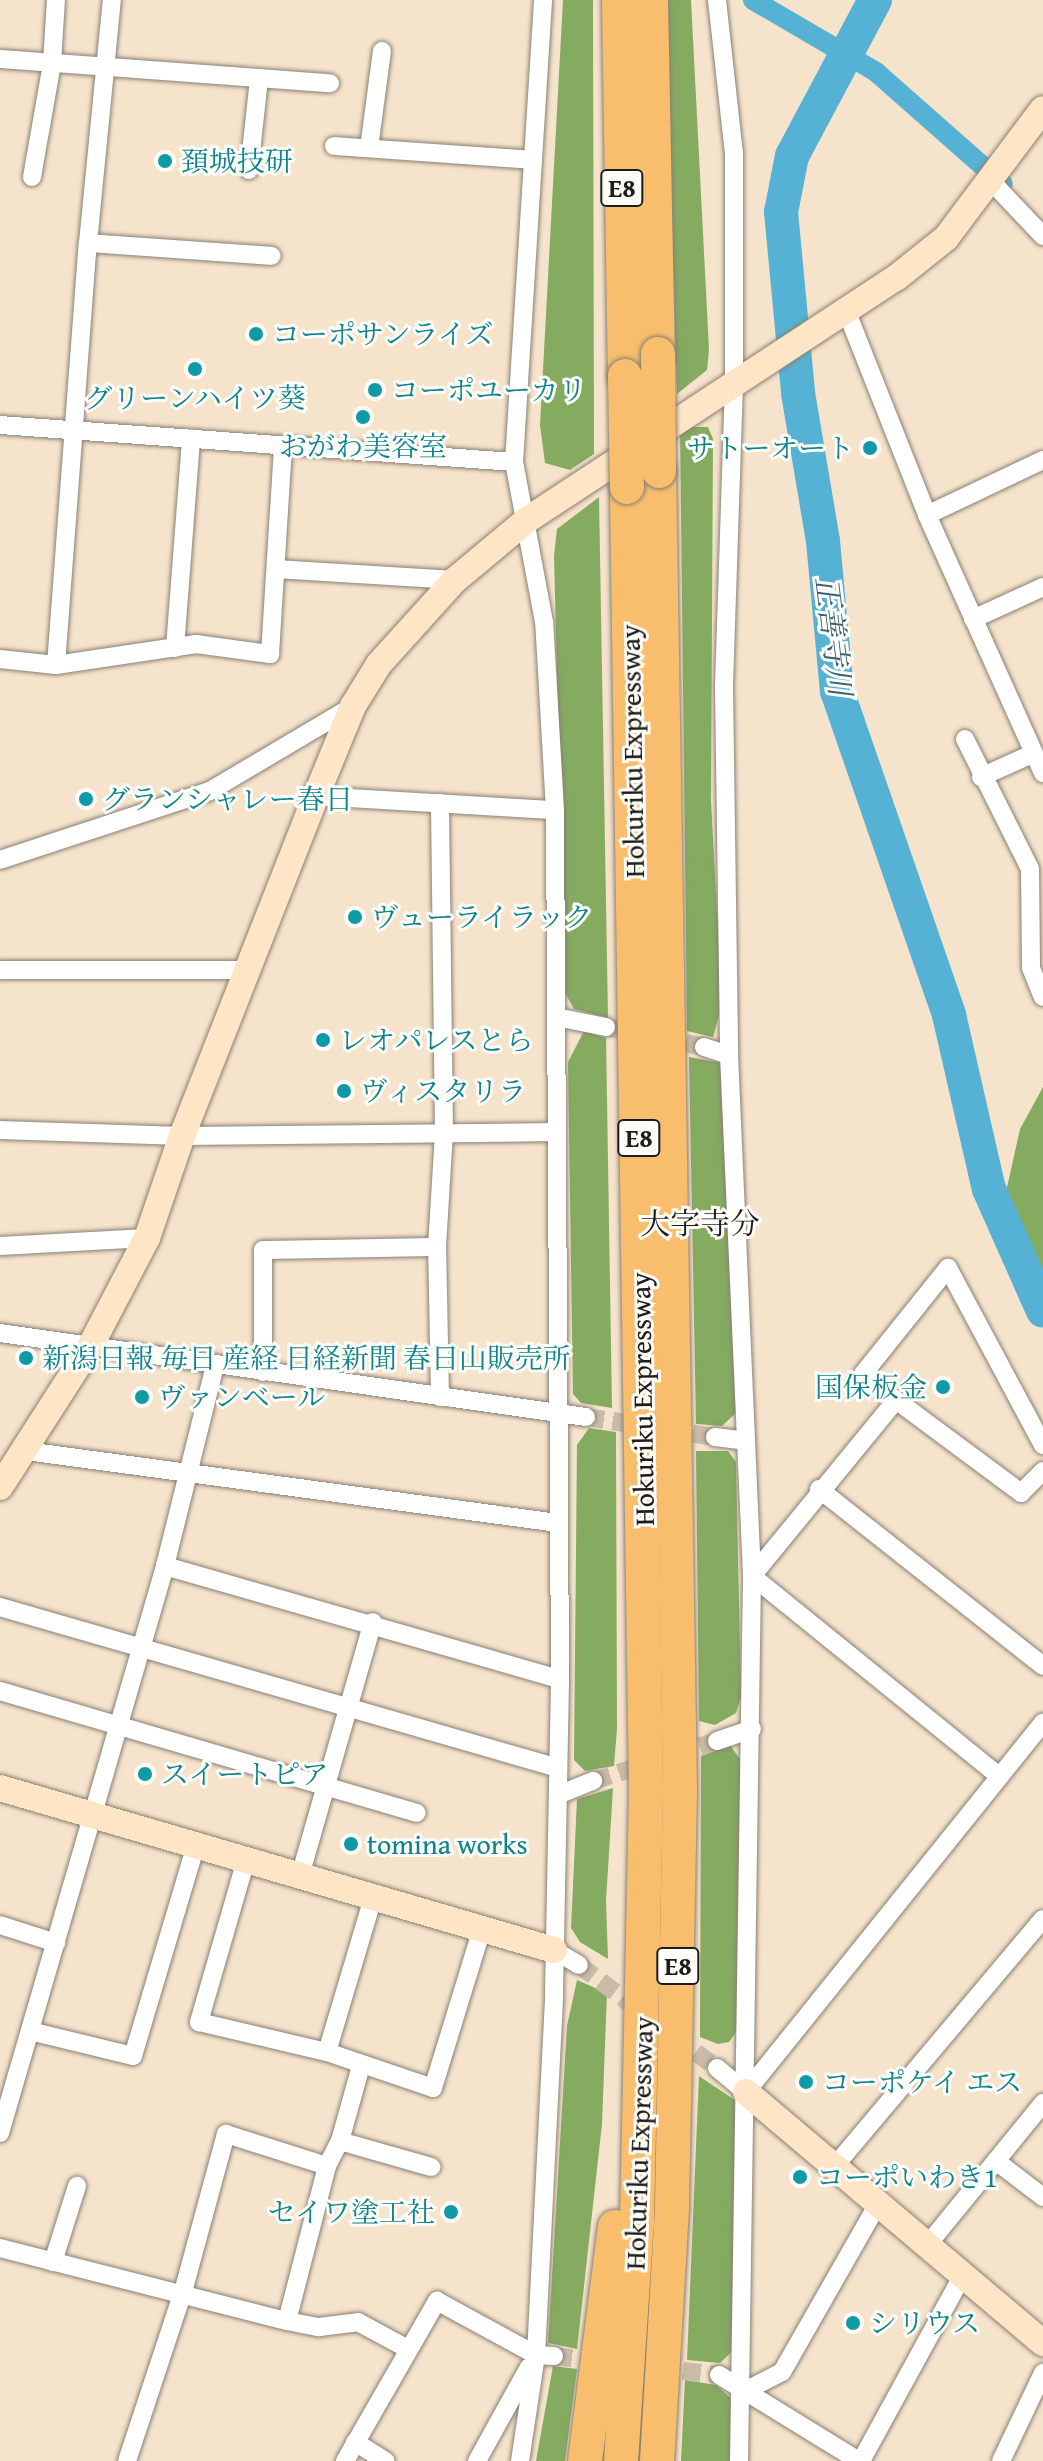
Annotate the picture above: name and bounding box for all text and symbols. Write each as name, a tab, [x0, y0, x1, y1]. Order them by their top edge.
place label: 頚城技研	[181, 144, 293, 178]
marker: 頚城技研	[156, 152, 174, 170]
road number: E8	[600, 166, 644, 210]
place label: コーポサンライズ	[272, 317, 496, 351]
marker: コーポサンライズ	[247, 325, 265, 343]
marker: グリーンハイツ葵	[186, 360, 204, 378]
place label: コーポユーカリ	[391, 373, 587, 407]
place label: グリーンハイツ葵	[83, 381, 307, 415]
marker: コーポユーカリ	[366, 381, 384, 399]
marker: おがわ美容室	[354, 408, 372, 426]
place label: おがわ美容室	[279, 429, 447, 463]
place label: サトーオート	[686, 431, 854, 465]
marker: サトーオート	[861, 439, 879, 457]
water label: 正善寺川	[809, 574, 859, 698]
street label: Hokuriku Expressway	[613, 624, 651, 878]
place label: グランシャレー春日	[102, 782, 354, 816]
marker: グランシャレー春日	[77, 790, 95, 808]
place label: ヴューライラック	[371, 900, 595, 934]
marker: ヴューライラック	[346, 908, 364, 926]
place label: レオパレスとら	[339, 1023, 535, 1057]
marker: レオパレスとら	[314, 1031, 332, 1049]
place label: ヴィスタリラ	[360, 1074, 528, 1108]
marker: ヴィスタリラ	[335, 1082, 353, 1100]
road number: E8	[617, 1116, 661, 1160]
district label: 大字寺分	[640, 1205, 760, 1241]
street label: Hokuriku Expressway	[623, 1272, 661, 1526]
place label: 新潟日報 毎日 産経 日経新聞 春日山販売所	[42, 1341, 571, 1375]
marker: 新潟日報 毎日 産経 日経新聞 春日山販売所	[17, 1349, 35, 1367]
place label: 国保板金	[815, 1370, 927, 1404]
marker: 国保板金	[934, 1378, 952, 1396]
place label: ヴァンベール	[158, 1380, 326, 1414]
marker: ヴァンベール	[133, 1388, 151, 1406]
place label: スイートピア	[161, 1757, 329, 1791]
marker: スイートピア	[136, 1765, 154, 1783]
place label: tomina works	[367, 1827, 528, 1861]
marker: tomina works	[342, 1835, 360, 1853]
road number: E8	[656, 1944, 700, 1988]
street label: Hokuriku Expressway	[618, 2016, 660, 2270]
place label: コーポケイ エス	[822, 2065, 1024, 2099]
marker: コーポケイ エス	[797, 2073, 815, 2091]
place label: コーポいわき1	[816, 2160, 997, 2194]
marker: コーポいわき1	[791, 2168, 809, 2186]
place label: セイワ塗工社	[267, 2195, 435, 2229]
marker: セイワ塗工社	[442, 2203, 460, 2221]
place label: シリウス	[869, 2306, 981, 2340]
marker: シリウス	[844, 2314, 862, 2332]

